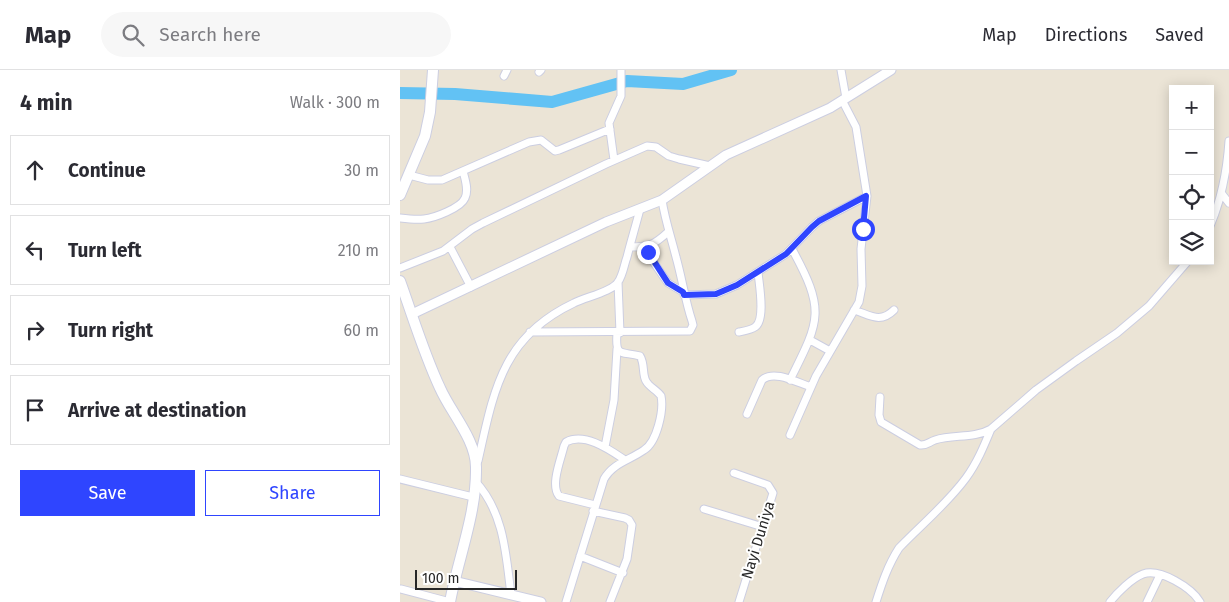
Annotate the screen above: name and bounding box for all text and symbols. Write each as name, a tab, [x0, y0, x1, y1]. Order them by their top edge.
search box	[101, 12, 451, 57]
text: Map	[25, 21, 71, 49]
icon: search	[119, 21, 147, 49]
text: Search here	[159, 23, 261, 46]
text: Map	[982, 24, 1017, 46]
text: Directions	[1045, 24, 1127, 46]
text: Saved	[1155, 24, 1204, 46]
map controls	[1169, 85, 1214, 265]
button: +	[1169, 85, 1214, 130]
text: 4 min	[20, 90, 73, 116]
text: Walk · 300 m	[290, 93, 380, 112]
button: −	[1169, 130, 1214, 175]
icon: ahead	[21, 156, 49, 184]
text: Continue	[68, 159, 146, 182]
text: 30 m	[344, 161, 379, 180]
button: locate	[1169, 175, 1214, 220]
route start	[852, 218, 875, 241]
button: layers	[1169, 220, 1214, 265]
icon: left	[21, 236, 49, 264]
text: Turn left	[68, 239, 142, 262]
text: 210 m	[338, 241, 379, 260]
route end	[637, 241, 660, 264]
icon: right	[21, 316, 49, 344]
text: Turn right	[68, 319, 153, 342]
text: 60 m	[344, 321, 379, 340]
icon: arrive	[21, 396, 49, 424]
text: Arrive at destination	[68, 399, 247, 422]
button: Save	[20, 470, 195, 516]
button: Share	[205, 470, 380, 516]
street label: Nayi Duniya	[738, 499, 778, 581]
scale bar	[415, 567, 518, 590]
text: 100 m	[422, 570, 459, 587]

